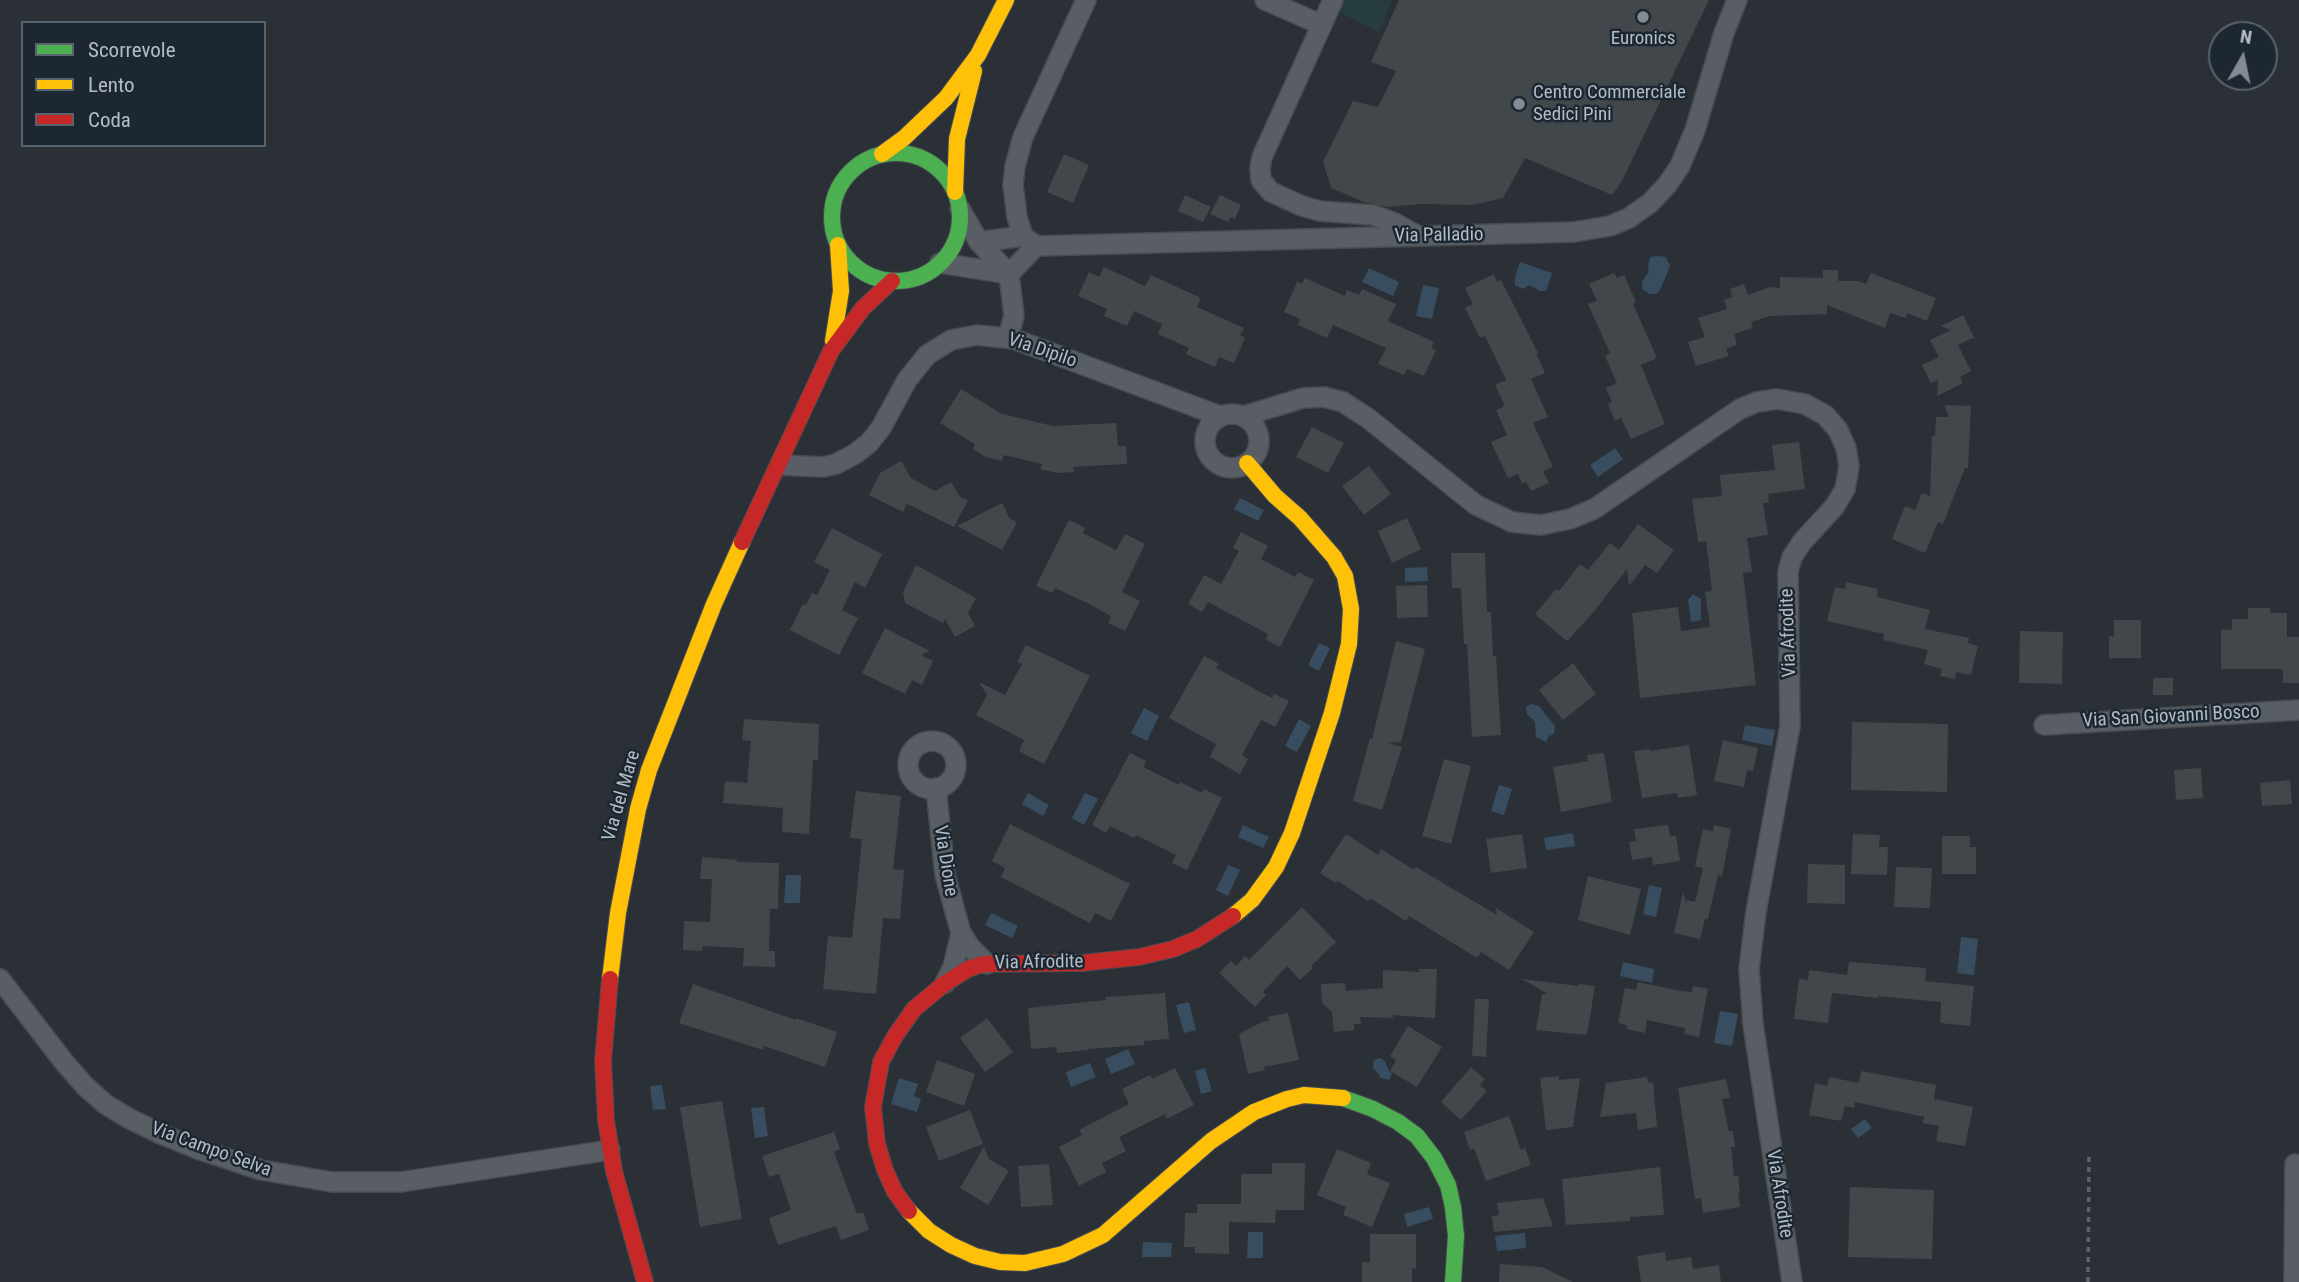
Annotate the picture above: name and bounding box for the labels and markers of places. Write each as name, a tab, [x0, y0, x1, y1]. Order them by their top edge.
marker: Euronics	[1635, 9, 1651, 25]
place label: Euronics	[1611, 28, 1675, 50]
place label: Centro Commerciale Sedici Pini	[1533, 82, 1686, 126]
marker: Centro Commerciale Sedici Pini	[1511, 96, 1527, 112]

